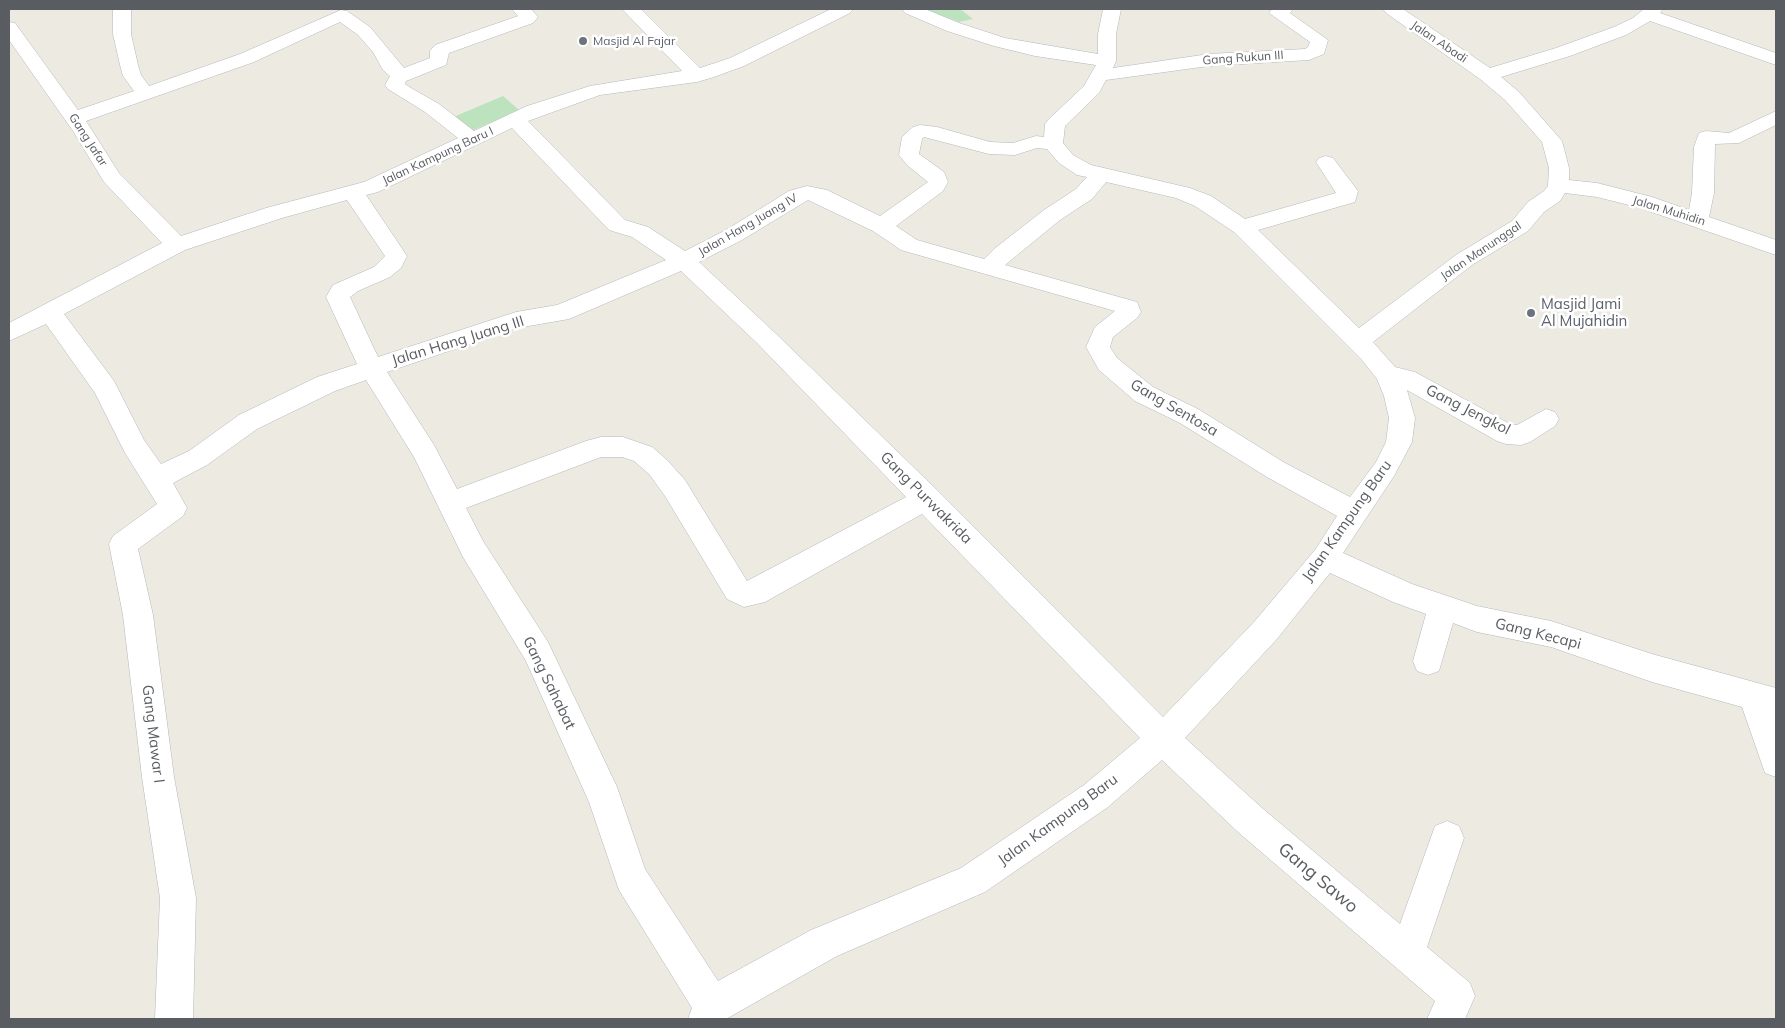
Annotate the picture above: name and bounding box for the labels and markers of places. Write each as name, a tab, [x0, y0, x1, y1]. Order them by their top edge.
place label: Masjid Al Fajar	[593, 34, 675, 48]
marker: Masjid Al Fajar	[577, 35, 589, 47]
place label: Masjid Jami Al Mujahidin	[1541, 295, 1627, 330]
marker: Masjid Jami Al Mujahidin	[1525, 307, 1537, 319]

